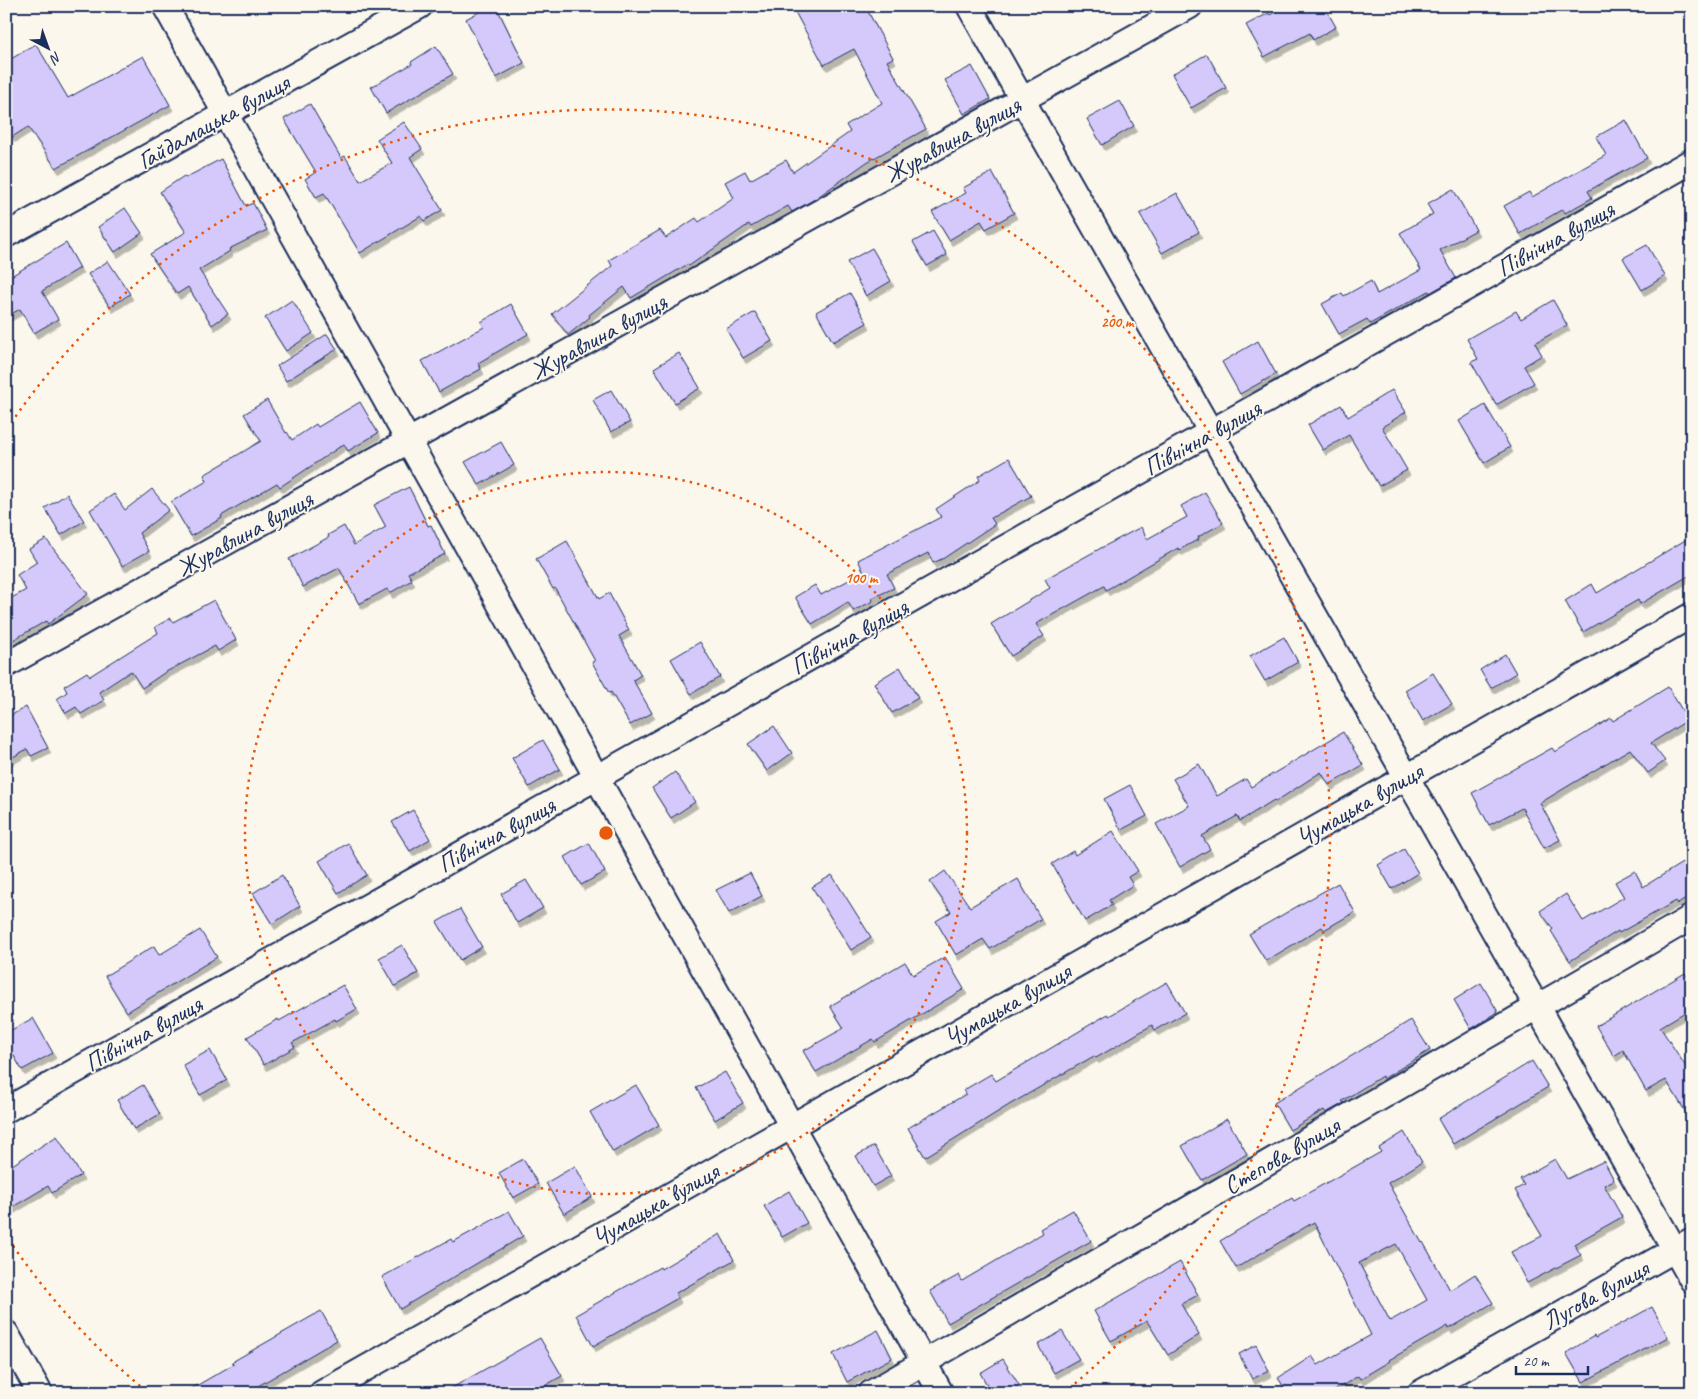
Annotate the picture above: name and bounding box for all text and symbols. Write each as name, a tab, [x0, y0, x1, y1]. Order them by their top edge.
north arrow	[22, 22, 72, 72]
text: N	[46, 48, 65, 68]
street label: Гайдамацька вулиця	[132, 66, 297, 177]
street label: Журавлина вулиця	[879, 89, 1027, 191]
street label: Північна вулиця	[1491, 193, 1621, 284]
street label: Журавлина вулиця	[525, 286, 673, 388]
text: 200 m	[1101, 313, 1135, 332]
street label: Північна вулиця	[1138, 392, 1268, 483]
street label: Журавлина вулиця	[171, 483, 319, 585]
text: 100 m	[845, 569, 879, 588]
street label: Північна вулиця	[785, 591, 915, 682]
street label: Чумацька вулиця	[1290, 755, 1431, 854]
street label: Північна вулиця	[432, 789, 562, 880]
centre of rings	[597, 824, 615, 842]
street label: Чумацька вулиця	[938, 955, 1079, 1054]
street label: Північна вулиця	[79, 988, 209, 1079]
street label: Степова вулиця	[1218, 1109, 1347, 1202]
street label: Чумацька вулиця	[586, 1155, 727, 1254]
street label: Лугова вулиця	[1537, 1251, 1657, 1337]
scale bar	[1516, 1344, 1588, 1376]
text: 20 m	[1523, 1352, 1550, 1371]

